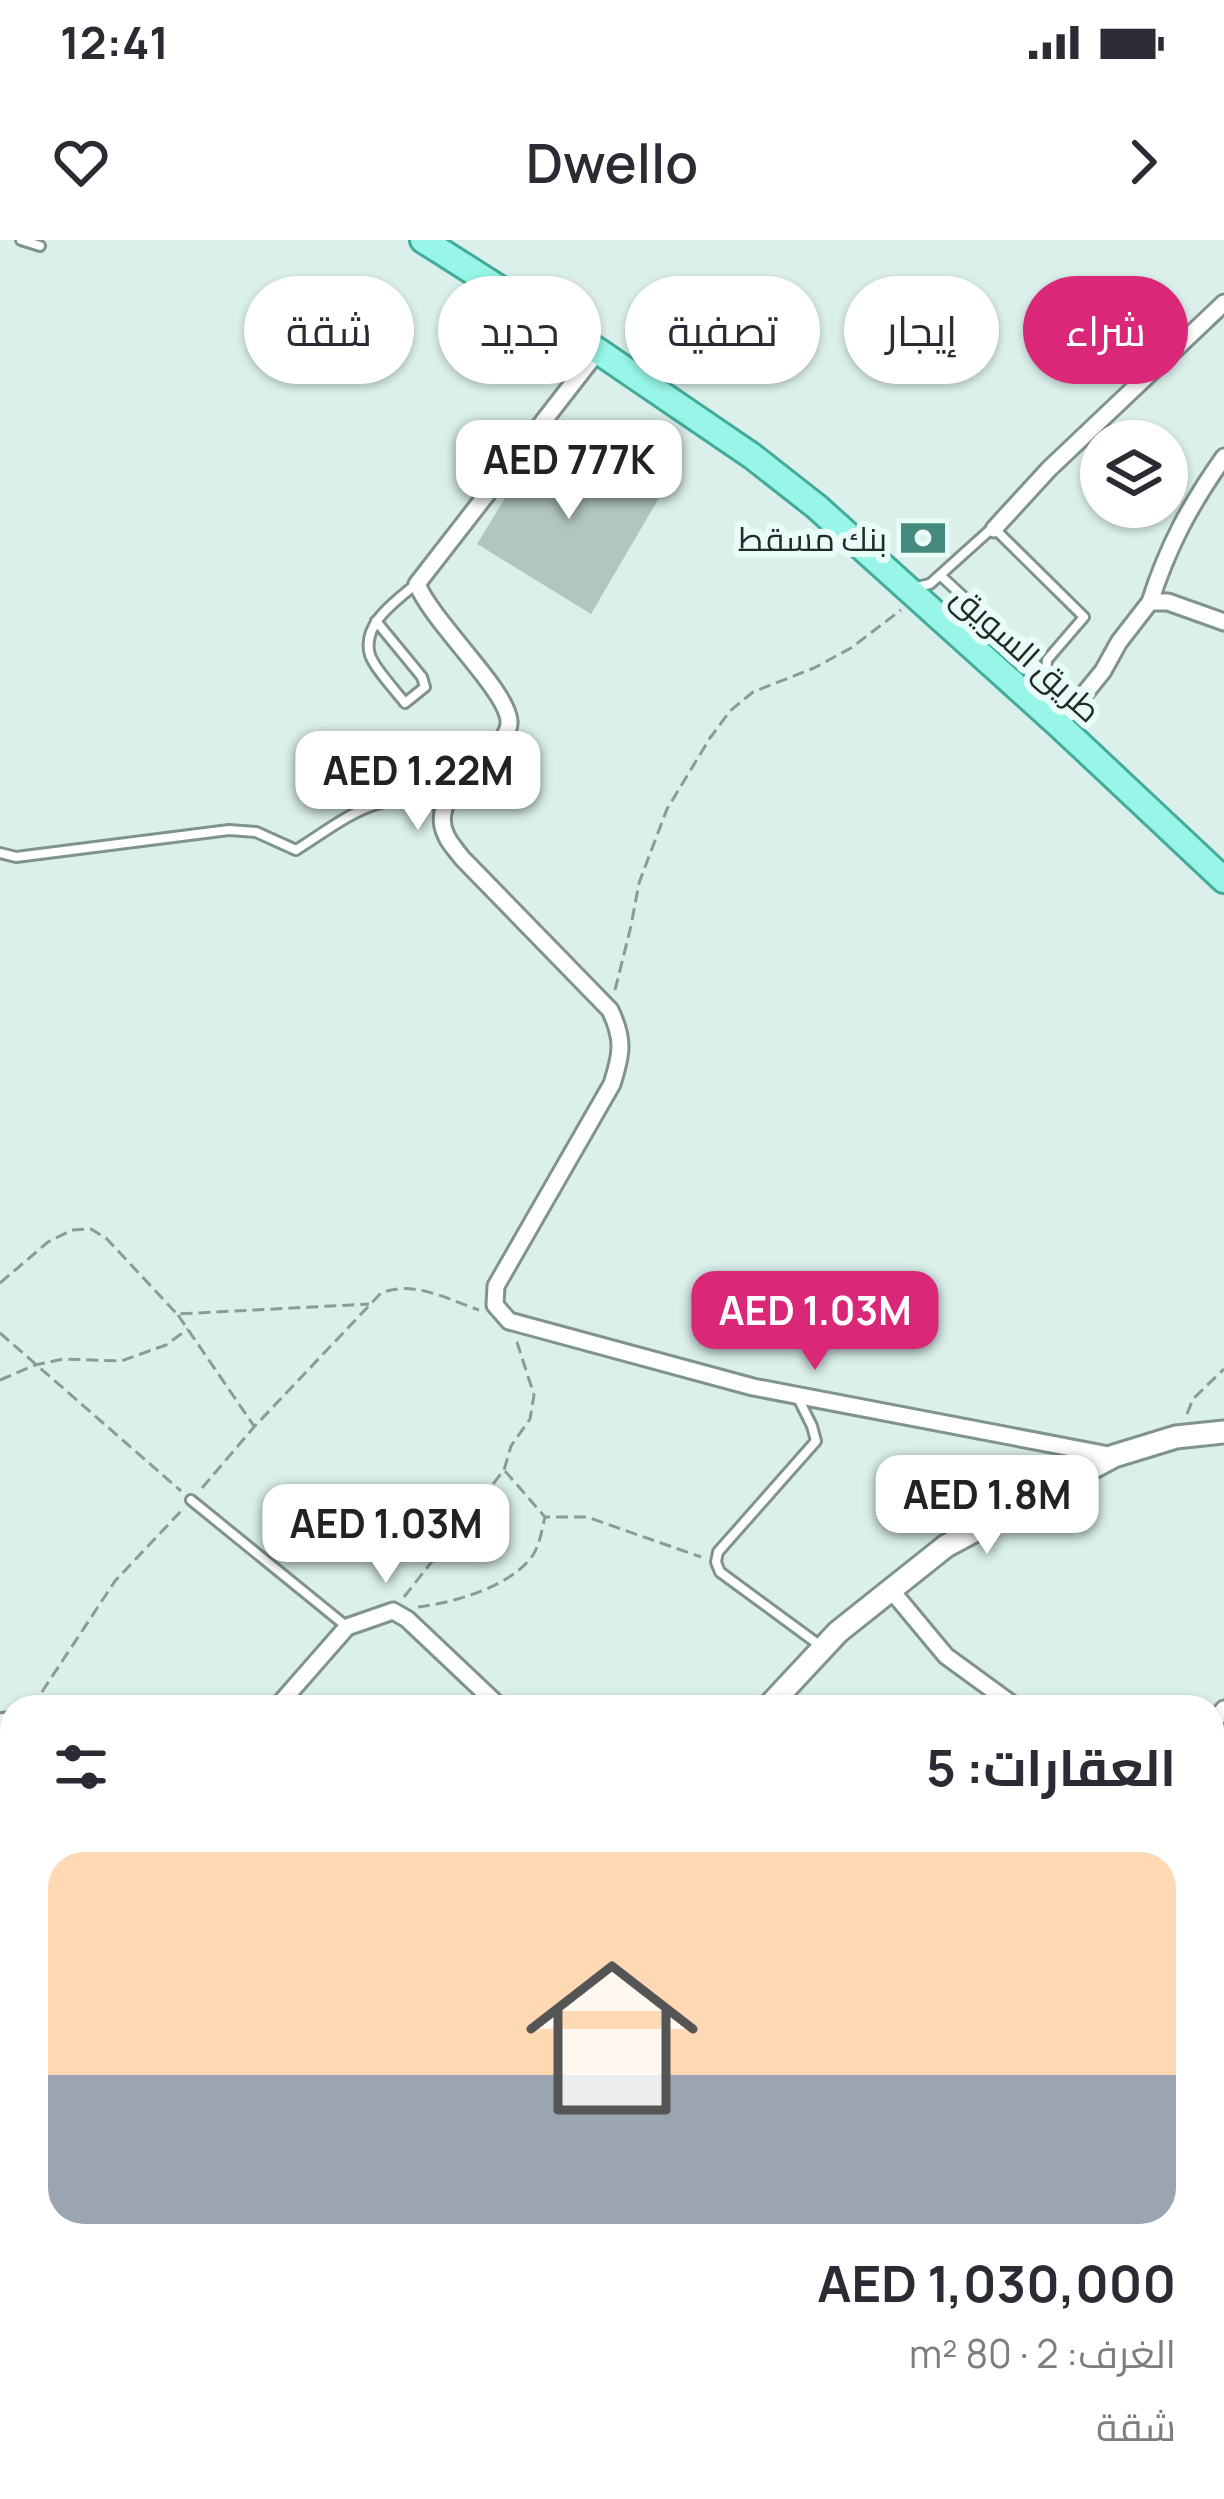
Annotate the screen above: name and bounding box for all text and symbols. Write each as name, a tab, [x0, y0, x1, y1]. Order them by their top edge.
text: 12:41	[60, 11, 169, 73]
text: Dwello	[526, 125, 698, 199]
icon: heart	[48, 129, 114, 195]
icon: forward	[1110, 129, 1176, 195]
chip: شقة	[244, 276, 414, 384]
chip: جديد	[438, 276, 601, 384]
chip: تصفية	[625, 276, 820, 384]
chip: إيجار	[844, 276, 999, 384]
chip: شراء	[1023, 276, 1188, 384]
pin: AED 777K	[445, 420, 693, 522]
map controls	[1080, 420, 1188, 528]
button: layers	[1080, 420, 1188, 528]
text: AED 777K	[483, 432, 655, 486]
bank icon: بنك مسقط	[898, 513, 948, 563]
place label: بنك مسقط	[738, 516, 887, 561]
street label: طريق السويق	[943, 574, 1111, 732]
pin: AED 1.22M	[281, 731, 555, 833]
text: AED 1.22M	[322, 743, 514, 797]
pin: AED 1.03M	[678, 1271, 952, 1373]
text: AED 1.03M	[718, 1283, 912, 1337]
pin: AED 1.8M	[863, 1455, 1111, 1557]
text: AED 1.8M	[903, 1467, 1071, 1521]
pin: AED 1.03M	[249, 1484, 523, 1586]
text: AED 1.03M	[289, 1496, 483, 1550]
text: العقارات: 5	[926, 1732, 1176, 1801]
icon: filters	[48, 1734, 114, 1800]
icon: home	[504, 1930, 720, 2146]
text: AED 1,030,000	[817, 2248, 1176, 2317]
text: الغرف: 2 · 80 m²	[909, 2326, 1176, 2380]
text: شقة	[1096, 2399, 1176, 2453]

